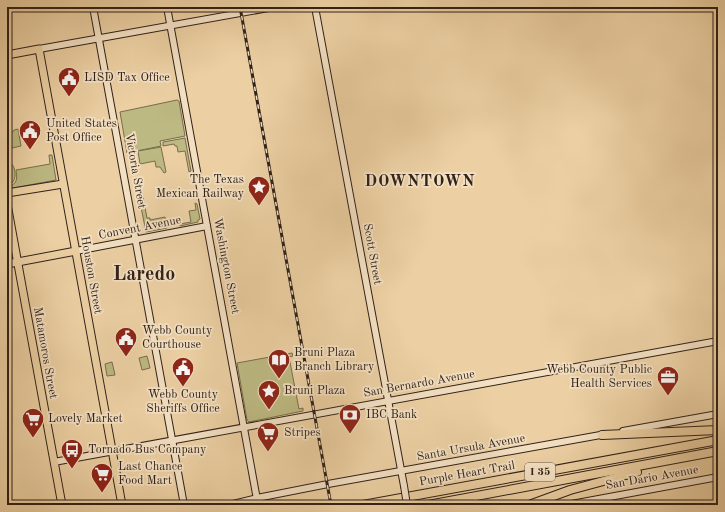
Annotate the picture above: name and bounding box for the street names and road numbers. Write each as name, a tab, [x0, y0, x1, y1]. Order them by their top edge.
street label: Victoria Street	[122, 132, 148, 210]
street label: Convent Avenue	[98, 214, 183, 242]
street label: Washington Street	[211, 217, 241, 315]
street label: Scott Street	[361, 222, 383, 286]
street label: Houston Street	[78, 235, 104, 315]
street label: Matamoros Street	[31, 306, 59, 400]
street label: San Bernardo Avenue	[362, 368, 476, 400]
street label: Santa Ursula Avenue	[416, 432, 527, 463]
street label: Purple Heart Trail	[418, 460, 516, 488]
road number: I 35	[525, 463, 555, 481]
street label: San Dario Avenue	[605, 464, 700, 492]

